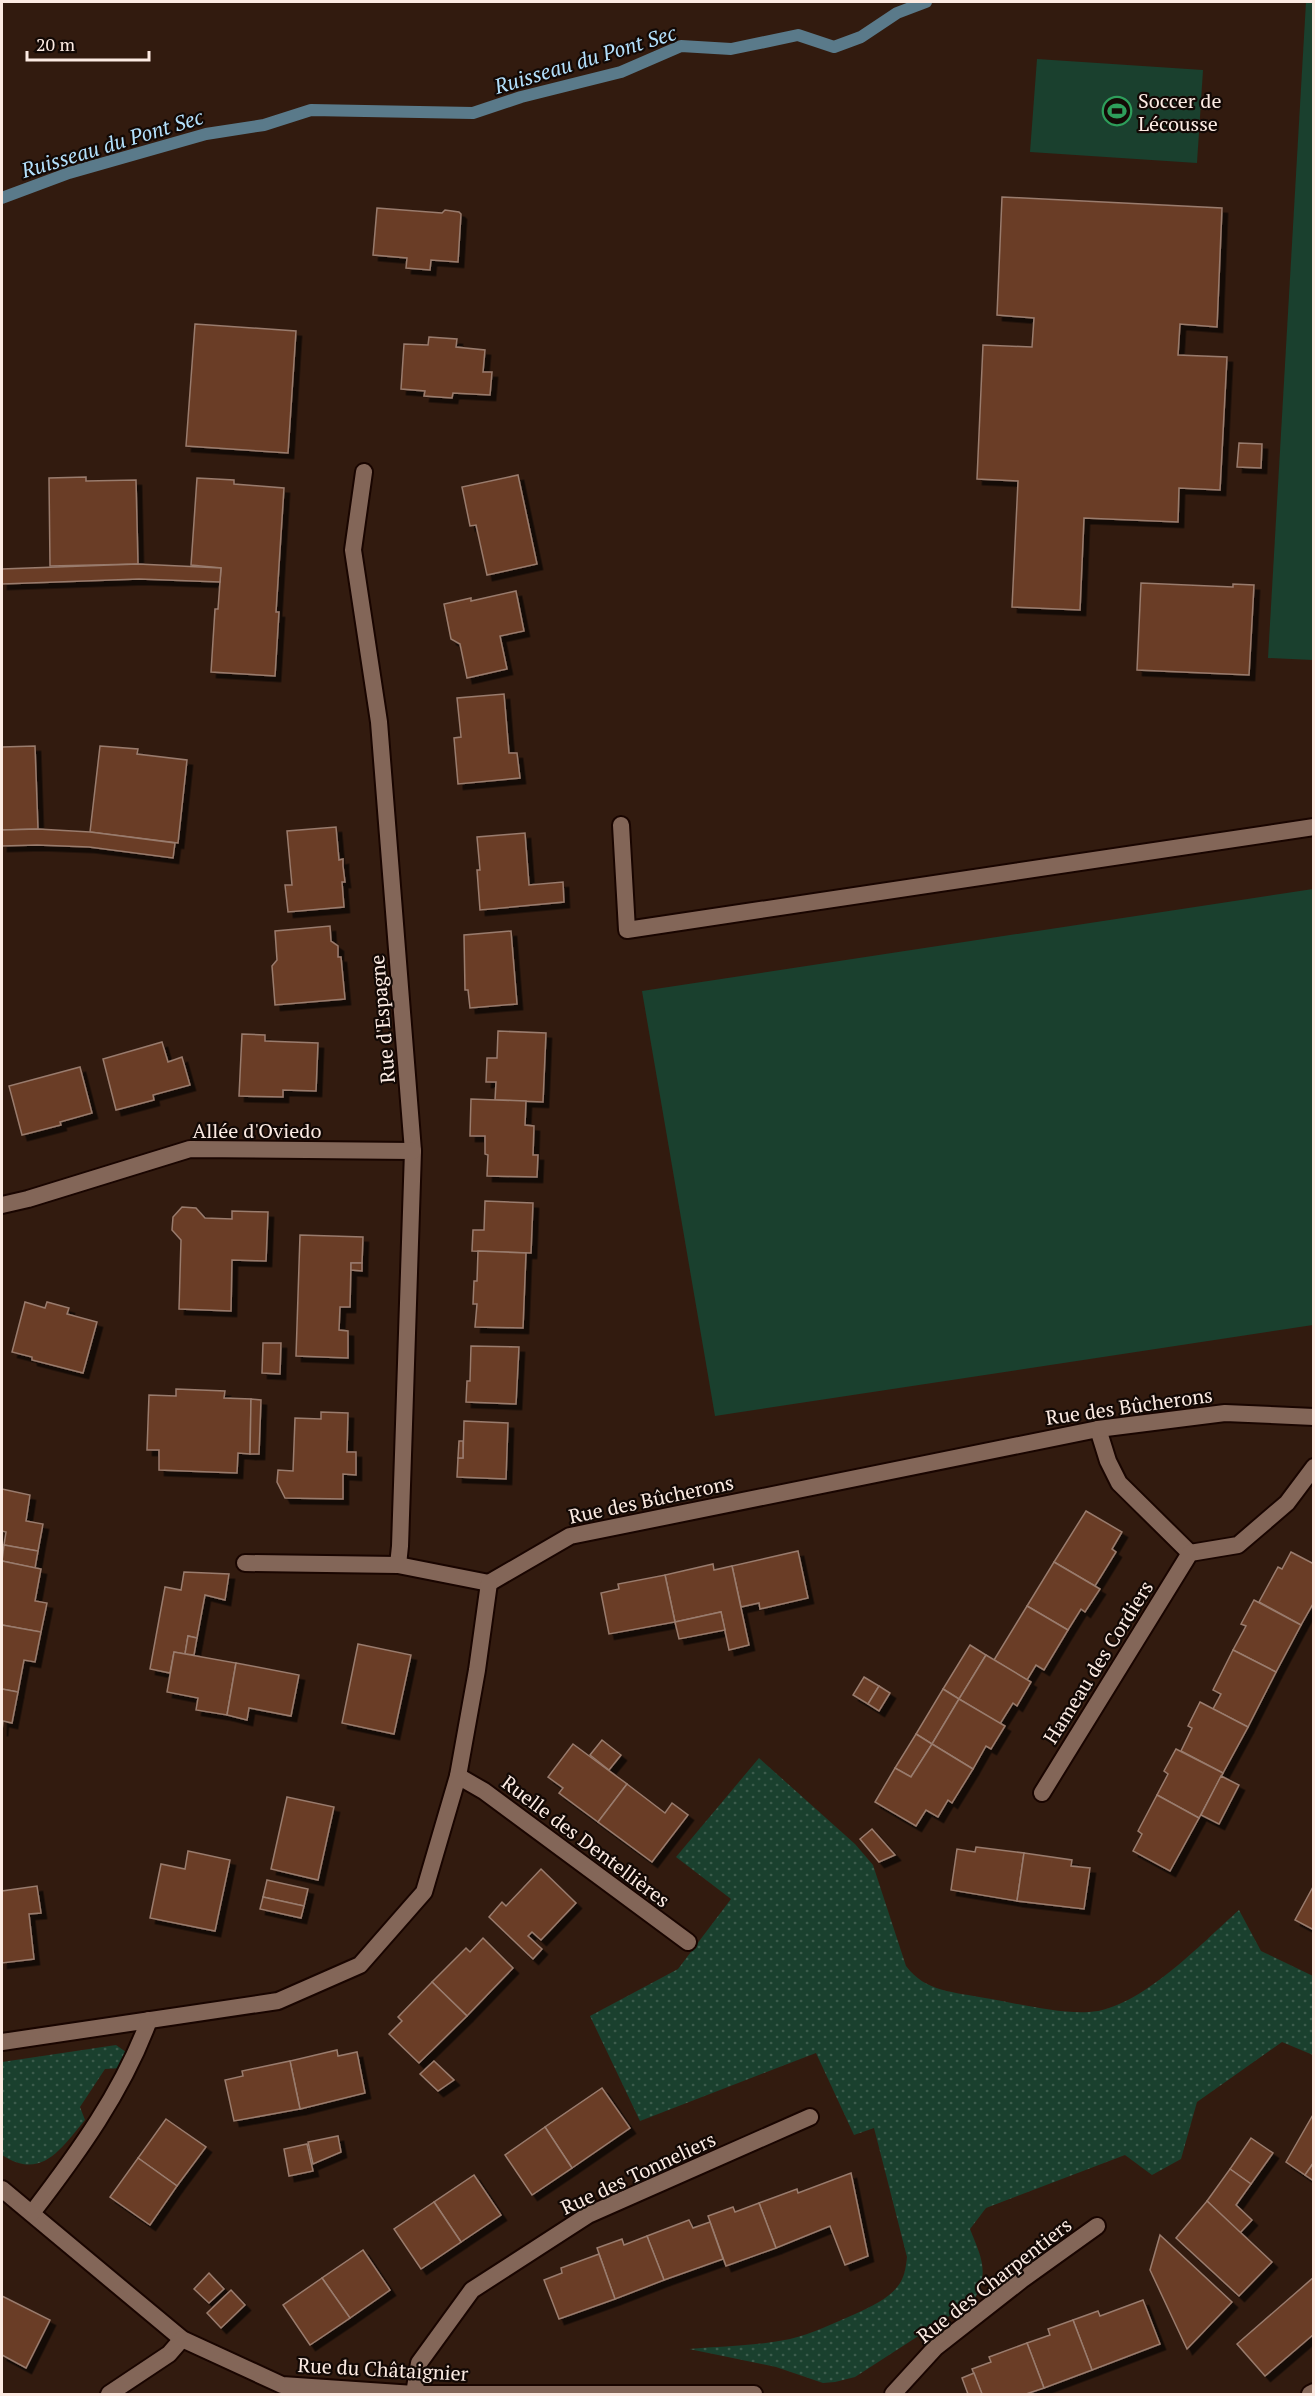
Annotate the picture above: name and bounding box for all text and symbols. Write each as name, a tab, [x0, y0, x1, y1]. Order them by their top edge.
water label: Ruisseau du Pont Sec	[490, 18, 680, 100]
scale bar	[27, 24, 148, 62]
text: 20 m	[36, 32, 76, 56]
place label: Soccer de Lécousse	[1138, 87, 1221, 137]
sports icon: Soccer de Lécousse	[1101, 95, 1133, 127]
water label: Ruisseau du Pont Sec	[17, 102, 207, 184]
street label: Rue d'Espagne	[363, 954, 401, 1084]
street label: Allée d'Oviedo	[193, 1117, 321, 1144]
street label: Rue des Bûcherons	[1044, 1381, 1214, 1431]
street label: Rue des Bûcherons	[566, 1468, 736, 1530]
street label: Hameau des Cordiers	[1037, 1575, 1159, 1749]
street label: Ruelle des Dentellières	[496, 1769, 676, 1913]
street label: Rue des Tonneliers	[556, 2125, 720, 2221]
street label: Rue des Charpentiers	[911, 2211, 1077, 2349]
street label: Rue du Châtaignier	[297, 2351, 469, 2387]

